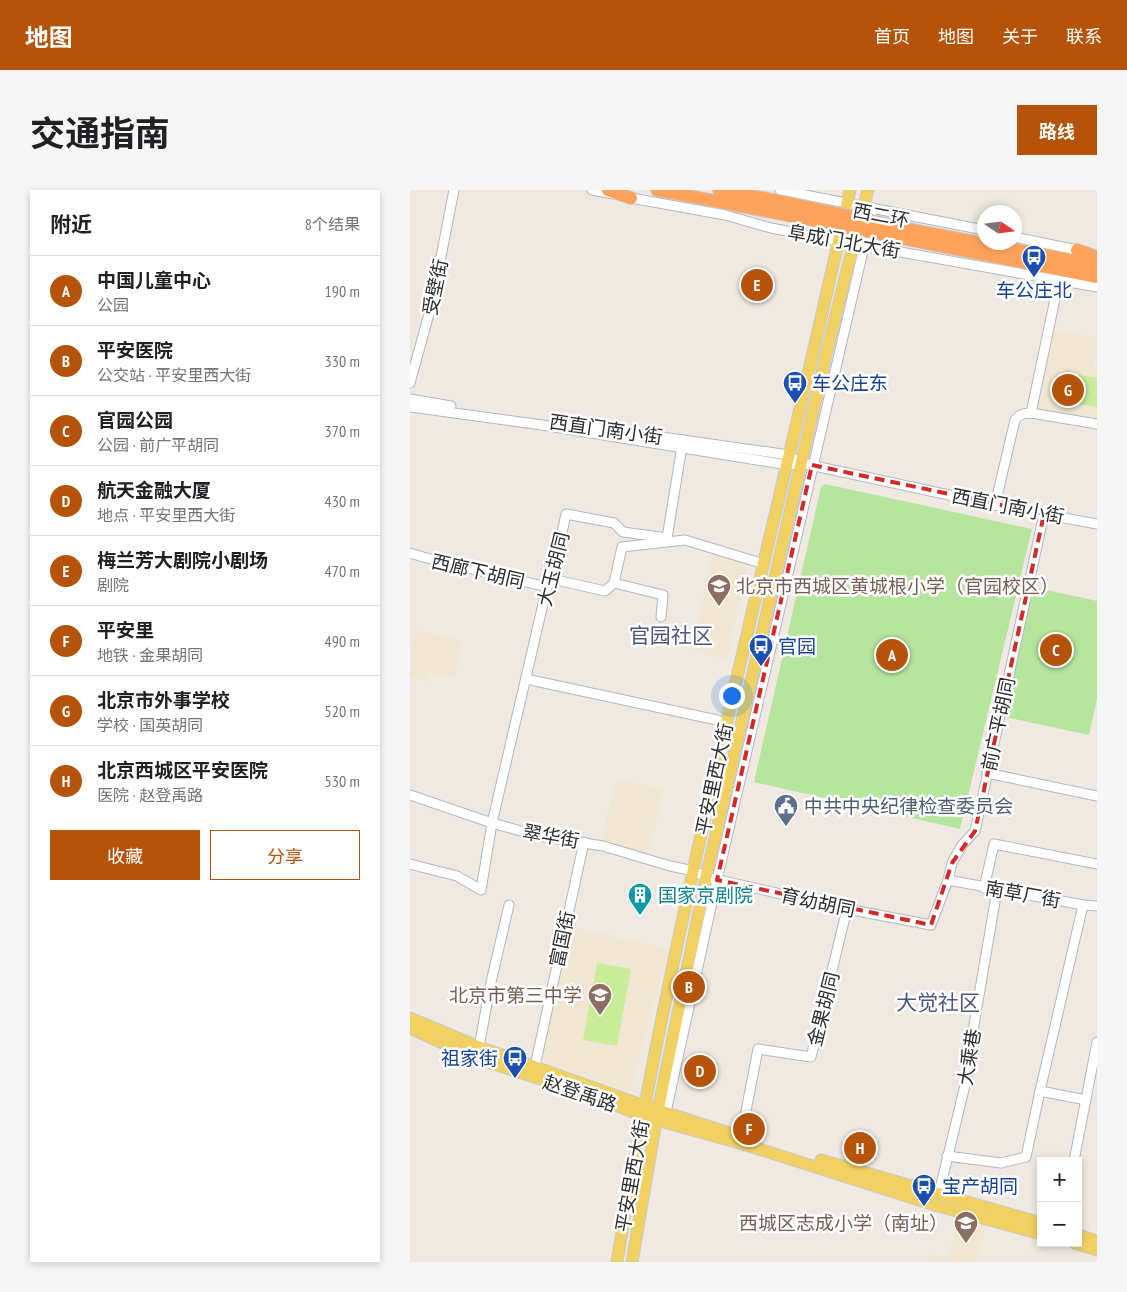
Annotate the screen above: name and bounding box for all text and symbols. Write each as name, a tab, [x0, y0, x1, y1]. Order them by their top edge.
text: 地图	[25, 22, 73, 53]
text: 首页	[874, 25, 910, 48]
text: 地图	[938, 25, 974, 48]
text: 关于	[1002, 25, 1038, 48]
text: 联系	[1066, 25, 1102, 48]
button: 路线	[1017, 105, 1097, 155]
text: 交通指南	[30, 110, 170, 156]
street label: 西二环	[851, 198, 911, 232]
north arrow	[977, 205, 1022, 250]
text: 附近	[50, 211, 92, 238]
text: 8个结果	[305, 214, 360, 234]
street label: 阜成门北大街	[786, 219, 902, 263]
bus stop icon: 车公庄北	[1021, 244, 1047, 278]
street label: 受壁街	[417, 257, 453, 317]
pin: E	[741, 266, 773, 304]
text: 中国儿童中心	[97, 268, 211, 292]
place label: 车公庄北	[996, 278, 1072, 302]
text: A	[62, 281, 70, 301]
text: 190 m	[325, 281, 360, 301]
text: 公园	[97, 295, 129, 315]
text: 平安医院	[97, 338, 173, 362]
text: B	[62, 351, 70, 371]
text: 330 m	[325, 351, 360, 371]
text: 公交站 · 平安里西大街	[97, 365, 251, 385]
bus stop icon: 车公庄东	[782, 370, 808, 404]
place label: 车公庄东	[812, 371, 888, 395]
pin: G	[1052, 371, 1084, 409]
text: 官园公园	[97, 408, 173, 432]
street label: 西直门南小街	[548, 409, 664, 449]
text: C	[62, 421, 70, 441]
text: 370 m	[325, 421, 360, 441]
text: 公园 · 前广平胡同	[97, 435, 219, 455]
text: 航天金融大厦	[97, 478, 211, 502]
street label: 西直门南小街	[950, 483, 1066, 529]
text: D	[62, 491, 70, 511]
text: 430 m	[325, 491, 360, 511]
text: 地点 · 平安里西大街	[97, 505, 235, 525]
street label: 大玉胡同	[532, 529, 574, 609]
text: 梅兰芳大剧院小剧场	[97, 548, 268, 572]
street label: 西廊下胡同	[429, 549, 527, 593]
text: E	[63, 561, 69, 581]
text: 470 m	[325, 561, 360, 581]
school or university icon: 北京市西城区黄城根小学（官园校区）	[706, 573, 732, 607]
place label: 北京市西城区黄城根小学（官园校区）	[736, 574, 1059, 598]
text: 剧院	[97, 575, 129, 595]
text: 平安里	[97, 618, 154, 642]
district label: 官园社区	[629, 622, 713, 649]
text: F	[63, 631, 69, 651]
text: 490 m	[325, 631, 360, 651]
pin: C	[1040, 631, 1072, 669]
bus stop icon: 官园	[748, 633, 774, 667]
place label: 官园	[778, 634, 816, 658]
pin: A	[876, 636, 908, 674]
text: 地铁 · 金果胡同	[97, 645, 203, 665]
street label: 前广平胡同	[976, 675, 1020, 773]
your location	[719, 683, 745, 709]
text: 北京市外事学校	[97, 688, 230, 712]
text: G	[62, 701, 70, 721]
text: 520 m	[325, 701, 360, 721]
text: 学校 · 国英胡同	[97, 715, 203, 735]
street label: 平安里西大街	[690, 721, 738, 837]
text: 北京西城区平安医院	[97, 758, 268, 782]
text: H	[62, 771, 70, 791]
text: 530 m	[325, 771, 360, 791]
text: 医院 · 赵登禹路	[97, 785, 203, 805]
public building icon: 中共中央纪律检查委员会	[773, 793, 799, 827]
place label: 中共中央纪律检查委员会	[804, 794, 1013, 818]
street label: 翠华街	[521, 819, 581, 853]
button: 收藏	[50, 830, 200, 880]
button: 分享	[210, 830, 360, 880]
street label: 南草厂街	[983, 876, 1063, 912]
building icon: 国家京剧院	[627, 882, 653, 916]
street label: 育幼胡同	[778, 882, 858, 922]
place label: 国家京剧院	[658, 883, 753, 907]
street label: 富国街	[544, 909, 580, 969]
pin: B	[673, 968, 705, 1006]
street label: 金果胡同	[802, 969, 844, 1049]
school or university icon: 北京市第三中学	[587, 982, 613, 1016]
place label: 北京市第三中学	[449, 983, 582, 1007]
district label: 大觉社区	[896, 989, 980, 1016]
street label: 大乘巷	[953, 1027, 985, 1087]
bus stop icon: 祖家街	[502, 1045, 528, 1079]
place label: 祖家街	[441, 1046, 498, 1070]
pin: D	[684, 1052, 716, 1090]
street label: 赵登禹路	[540, 1069, 620, 1117]
pin: F	[733, 1110, 765, 1148]
street label: 平安里西大街	[610, 1118, 654, 1234]
pin: H	[844, 1129, 876, 1167]
map controls	[1037, 1157, 1082, 1247]
button: +	[1037, 1157, 1082, 1202]
bus stop icon: 宝产胡同	[911, 1173, 937, 1207]
place label: 宝产胡同	[942, 1174, 1018, 1198]
button: −	[1037, 1202, 1082, 1247]
school or university icon: 西城区志成小学（南址）	[953, 1210, 979, 1244]
place label: 西城区志成小学（南址）	[739, 1211, 948, 1235]

